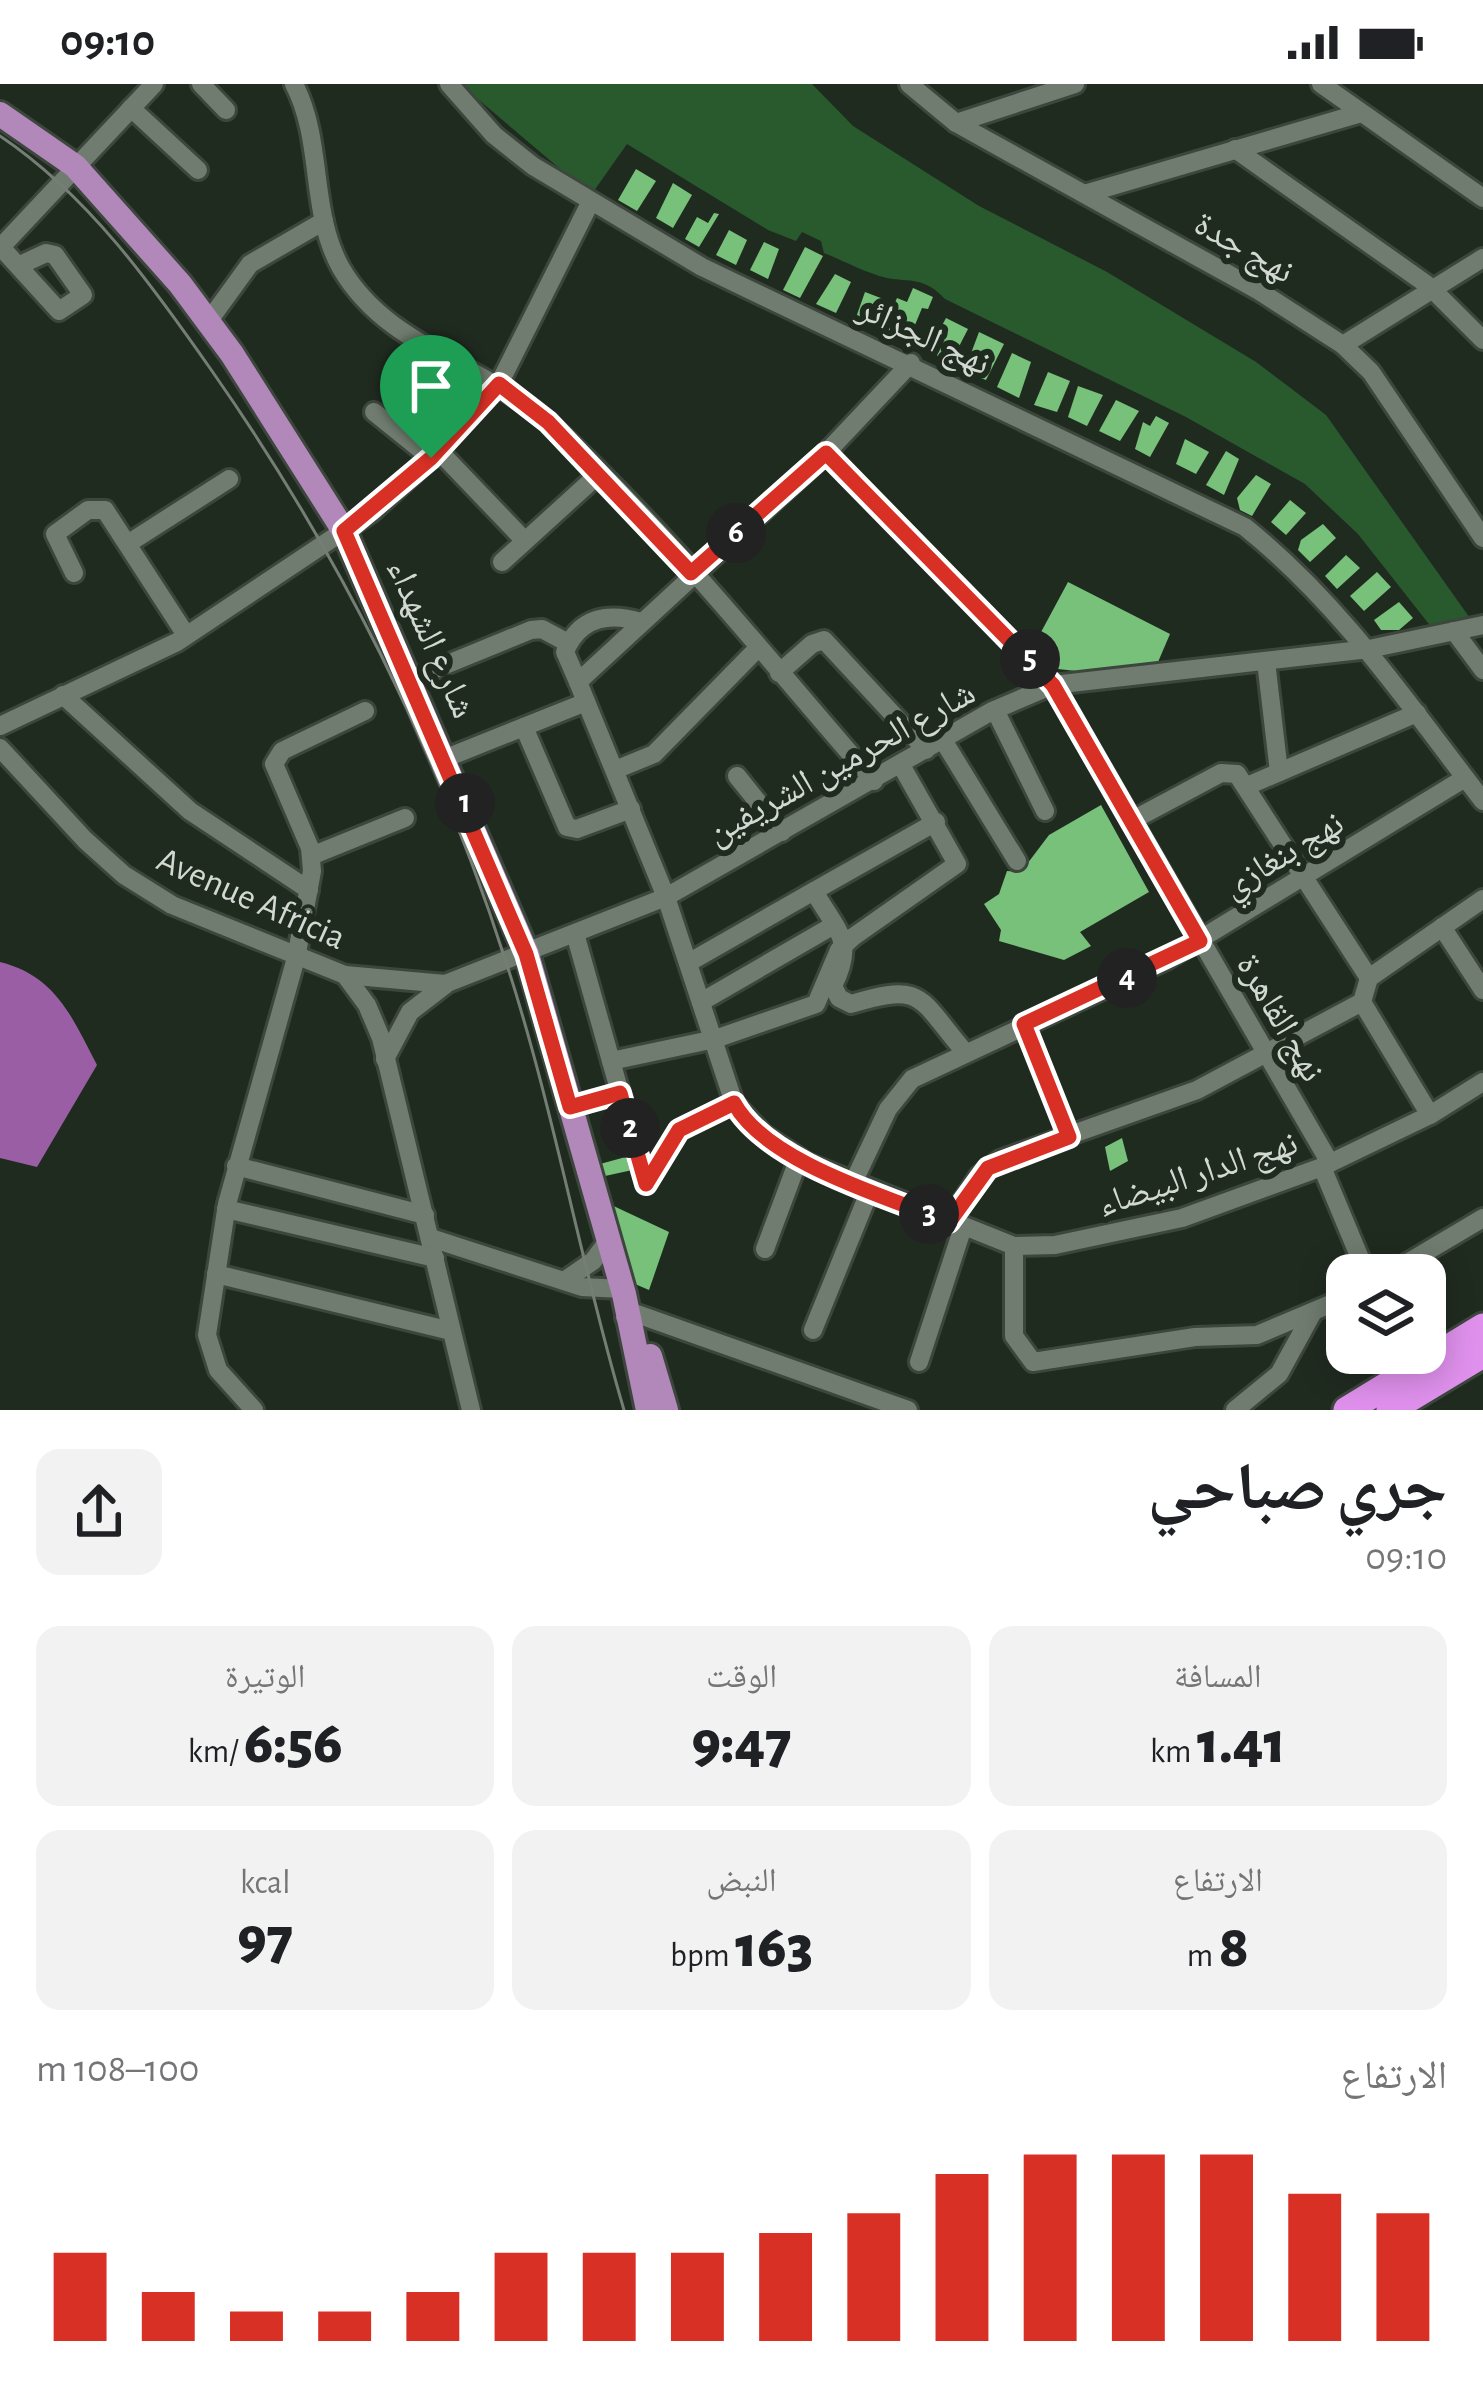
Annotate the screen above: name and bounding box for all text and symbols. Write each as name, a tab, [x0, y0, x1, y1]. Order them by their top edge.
text: 09:10	[60, 19, 155, 64]
street label: نهج جدة	[1187, 205, 1300, 293]
street label: نهج الجزائر	[850, 289, 996, 385]
pin	[380, 335, 482, 458]
icon: arrive	[398, 353, 464, 419]
pin: 6	[706, 503, 766, 563]
text: 6	[728, 516, 744, 549]
street label: شارع الشهداء	[378, 554, 482, 725]
pin: 5	[1000, 629, 1060, 689]
text: 5	[1023, 642, 1037, 675]
street label: شارع الحرمين الشريفين	[701, 674, 983, 854]
pin: 1	[435, 773, 495, 833]
text: 1	[459, 786, 471, 819]
street label: نهج بنغازي	[1216, 805, 1354, 913]
street label: Avenue Africia	[152, 841, 351, 956]
pin: 4	[1097, 948, 1157, 1008]
street label: نهج القاهرة	[1227, 948, 1331, 1089]
text: 4	[1119, 961, 1135, 994]
pin: 2	[600, 1098, 660, 1158]
text: 2	[622, 1111, 638, 1144]
street label: نهج الدار البيضاء	[1093, 1125, 1303, 1226]
pin: 3	[899, 1184, 959, 1244]
text: 3	[922, 1197, 936, 1230]
map controls	[1326, 1254, 1446, 1374]
button: layers	[1326, 1254, 1446, 1374]
button: share	[36, 1449, 162, 1575]
text: جري صباحي	[1147, 1456, 1447, 1522]
text: 09:10	[1365, 1538, 1447, 1577]
text: الوتيرة	[225, 1661, 305, 1694]
text: الوقت	[706, 1661, 777, 1694]
text: المسافة	[1174, 1661, 1262, 1694]
text: 6:56	[244, 1714, 343, 1774]
text: 9:47	[691, 1714, 792, 1774]
text: 1.41	[1197, 1714, 1286, 1774]
text: /km	[188, 1736, 244, 1769]
text: km	[1150, 1736, 1197, 1769]
text: النبض	[706, 1865, 777, 1898]
text: الارتفاع	[1173, 1865, 1263, 1898]
text: kcal	[240, 1867, 290, 1900]
text: 97	[237, 1910, 293, 1970]
text: 163	[735, 1918, 813, 1978]
text: 8	[1219, 1918, 1249, 1978]
text: bpm	[670, 1940, 735, 1973]
text: m	[1187, 1940, 1219, 1973]
text: 100–108 m	[36, 2050, 199, 2089]
text: الارتفاع	[1341, 2057, 1447, 2096]

